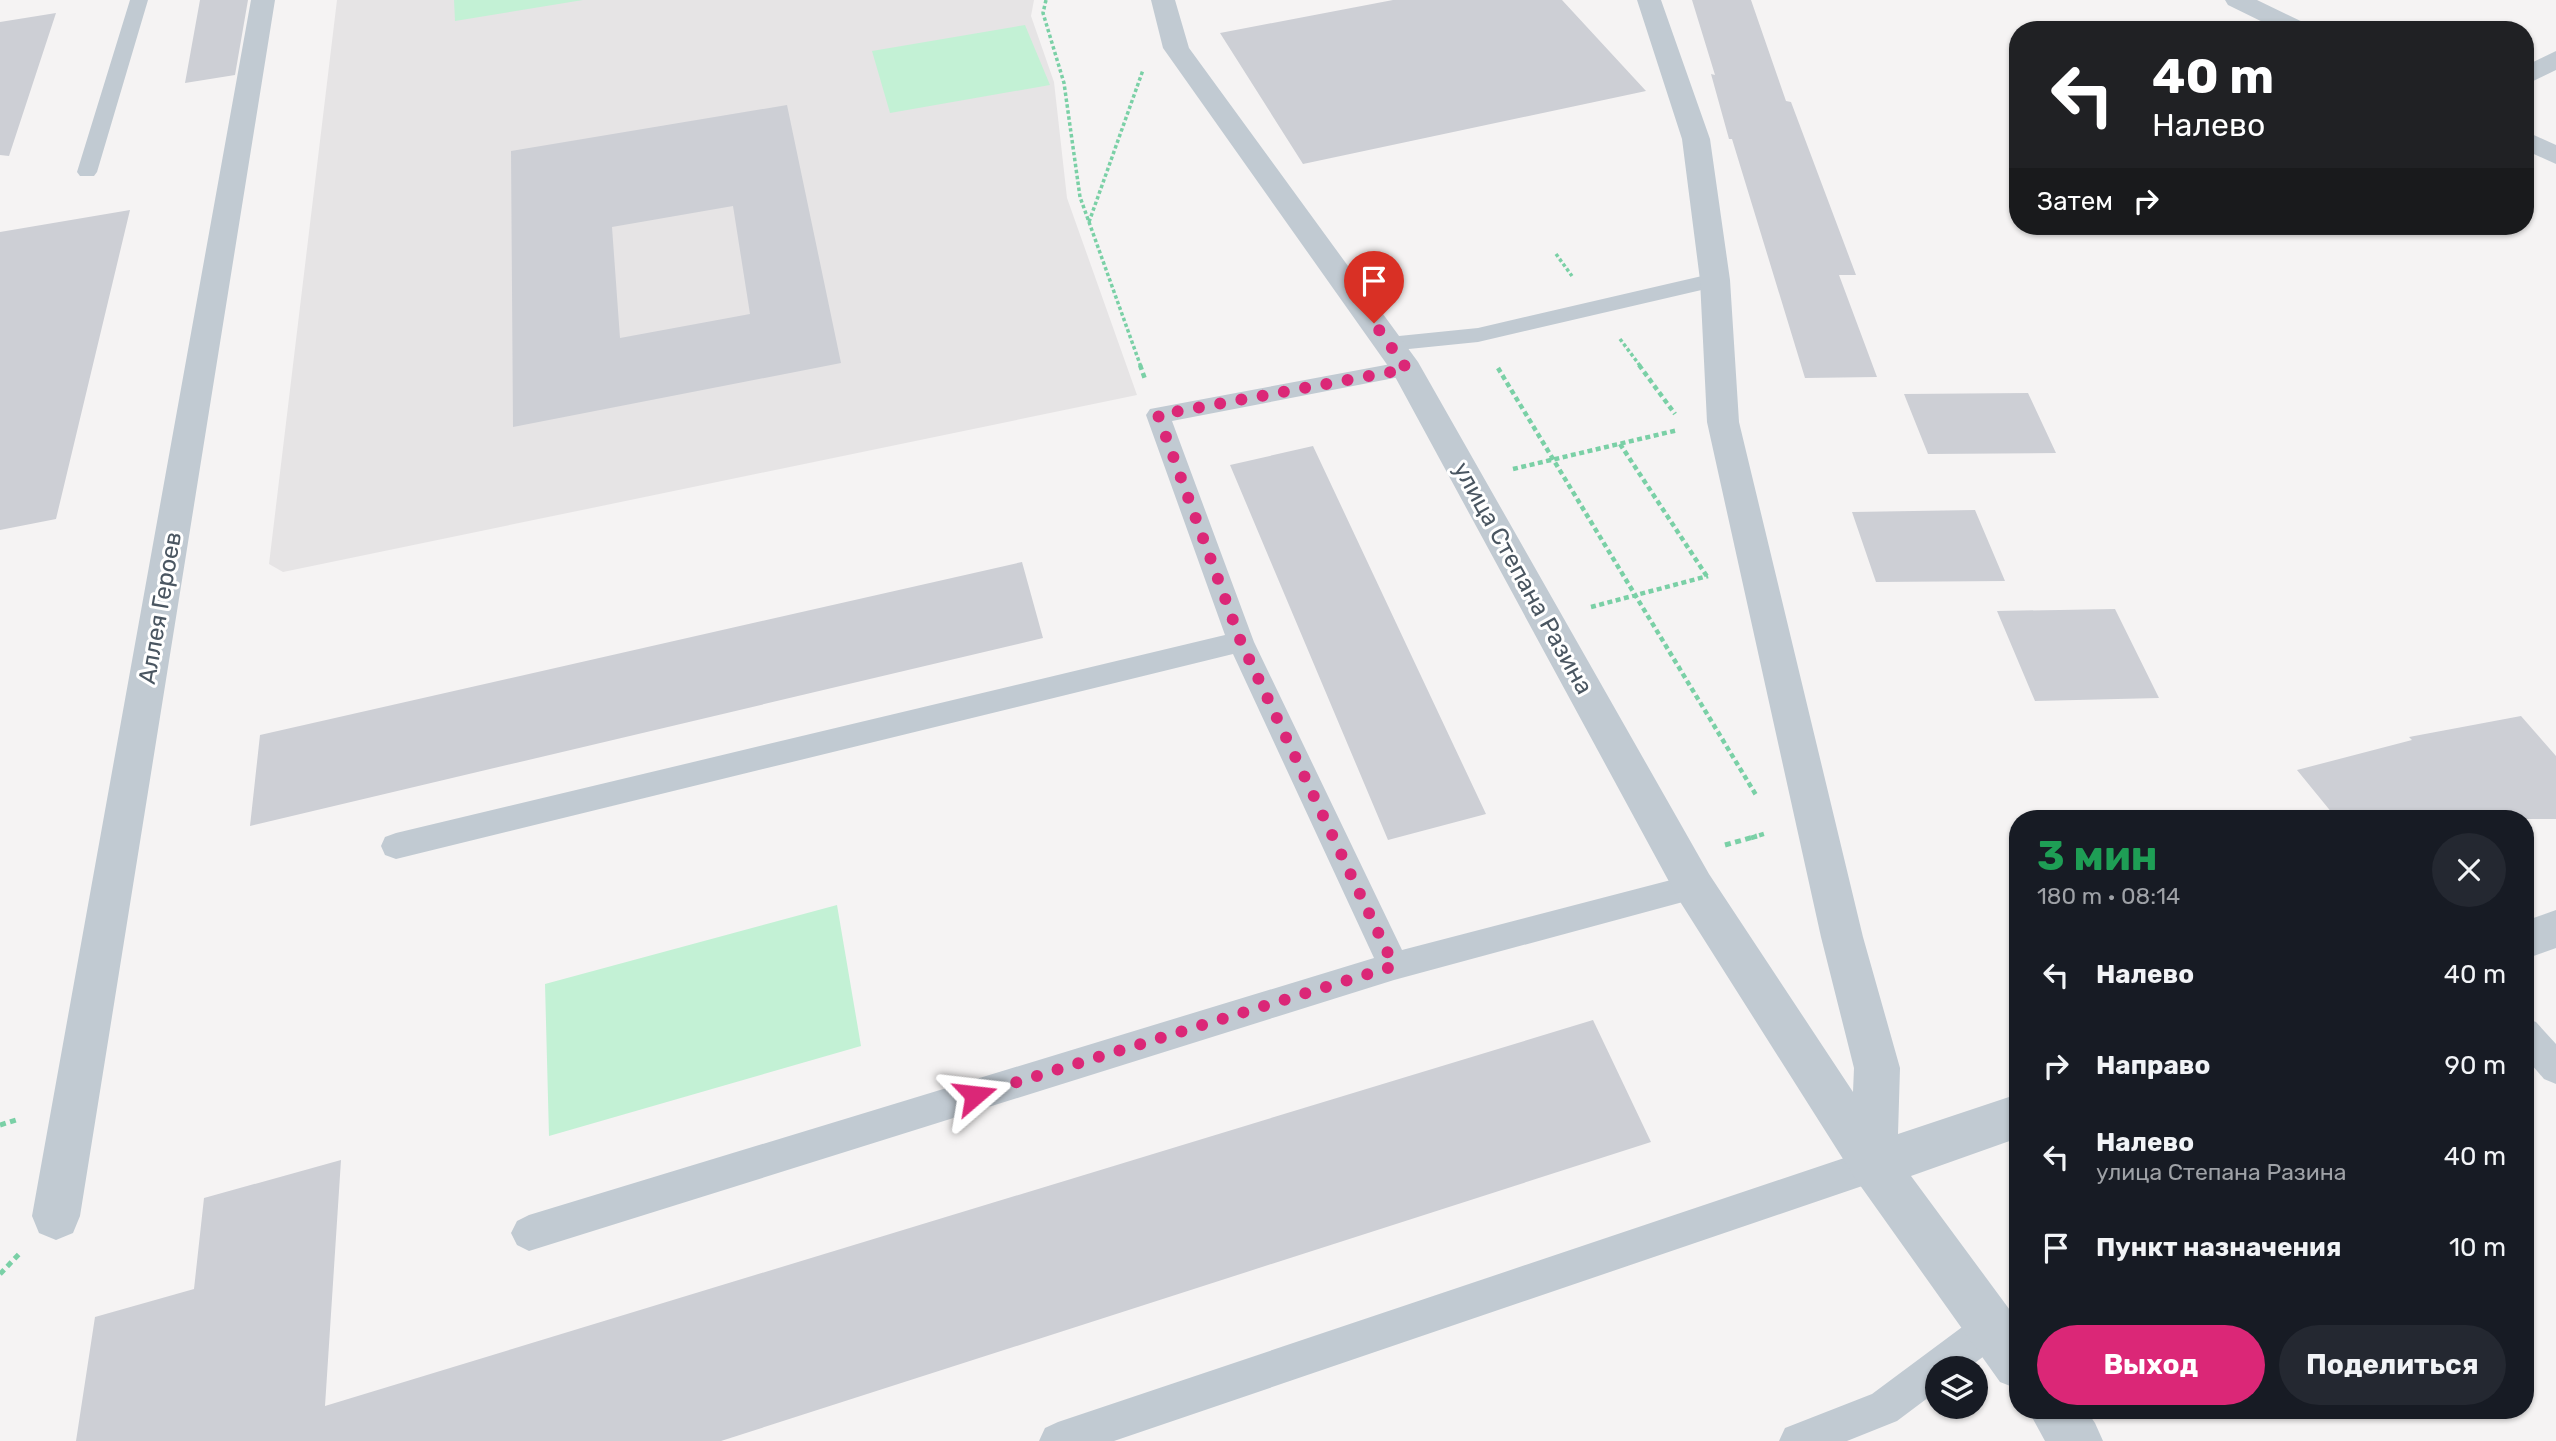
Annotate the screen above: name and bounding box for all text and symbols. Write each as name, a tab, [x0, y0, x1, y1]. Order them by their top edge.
text: 40 m	[2152, 47, 2274, 105]
icon: left	[2037, 49, 2128, 140]
text: Налево	[2152, 106, 2265, 144]
icon: right	[2127, 182, 2165, 220]
text: Затем	[2037, 186, 2113, 217]
pin	[1344, 251, 1404, 323]
icon: arrive	[1355, 262, 1393, 300]
street label: улица Степана Разина	[1447, 457, 1599, 699]
street label: Аллея Героев	[133, 530, 187, 686]
text: 3 мин	[2037, 831, 2158, 881]
button: close	[2432, 833, 2506, 907]
text: 180 m · 08:14	[2037, 882, 2180, 910]
icon: left	[2037, 956, 2075, 994]
text: Налево	[2096, 959, 2194, 990]
text: 40 m	[2444, 959, 2506, 990]
icon: right	[2037, 1047, 2075, 1085]
text: Направо	[2096, 1050, 2210, 1081]
text: 90 m	[2445, 1050, 2506, 1081]
position arrow	[938, 1058, 1012, 1132]
text: Налево	[2096, 1127, 2194, 1158]
icon: left	[2037, 1138, 2075, 1176]
text: 40 m	[2444, 1141, 2506, 1172]
text: улица Степана Разина	[2096, 1158, 2346, 1186]
icon: arrive	[2037, 1229, 2075, 1267]
text: Пункт назначения	[2096, 1232, 2341, 1263]
text: 10 m	[2449, 1232, 2506, 1263]
button: Выход	[2037, 1325, 2265, 1405]
button: Поделиться	[2279, 1325, 2506, 1405]
map controls	[1925, 1356, 1988, 1419]
button: layers	[1925, 1356, 1988, 1419]

